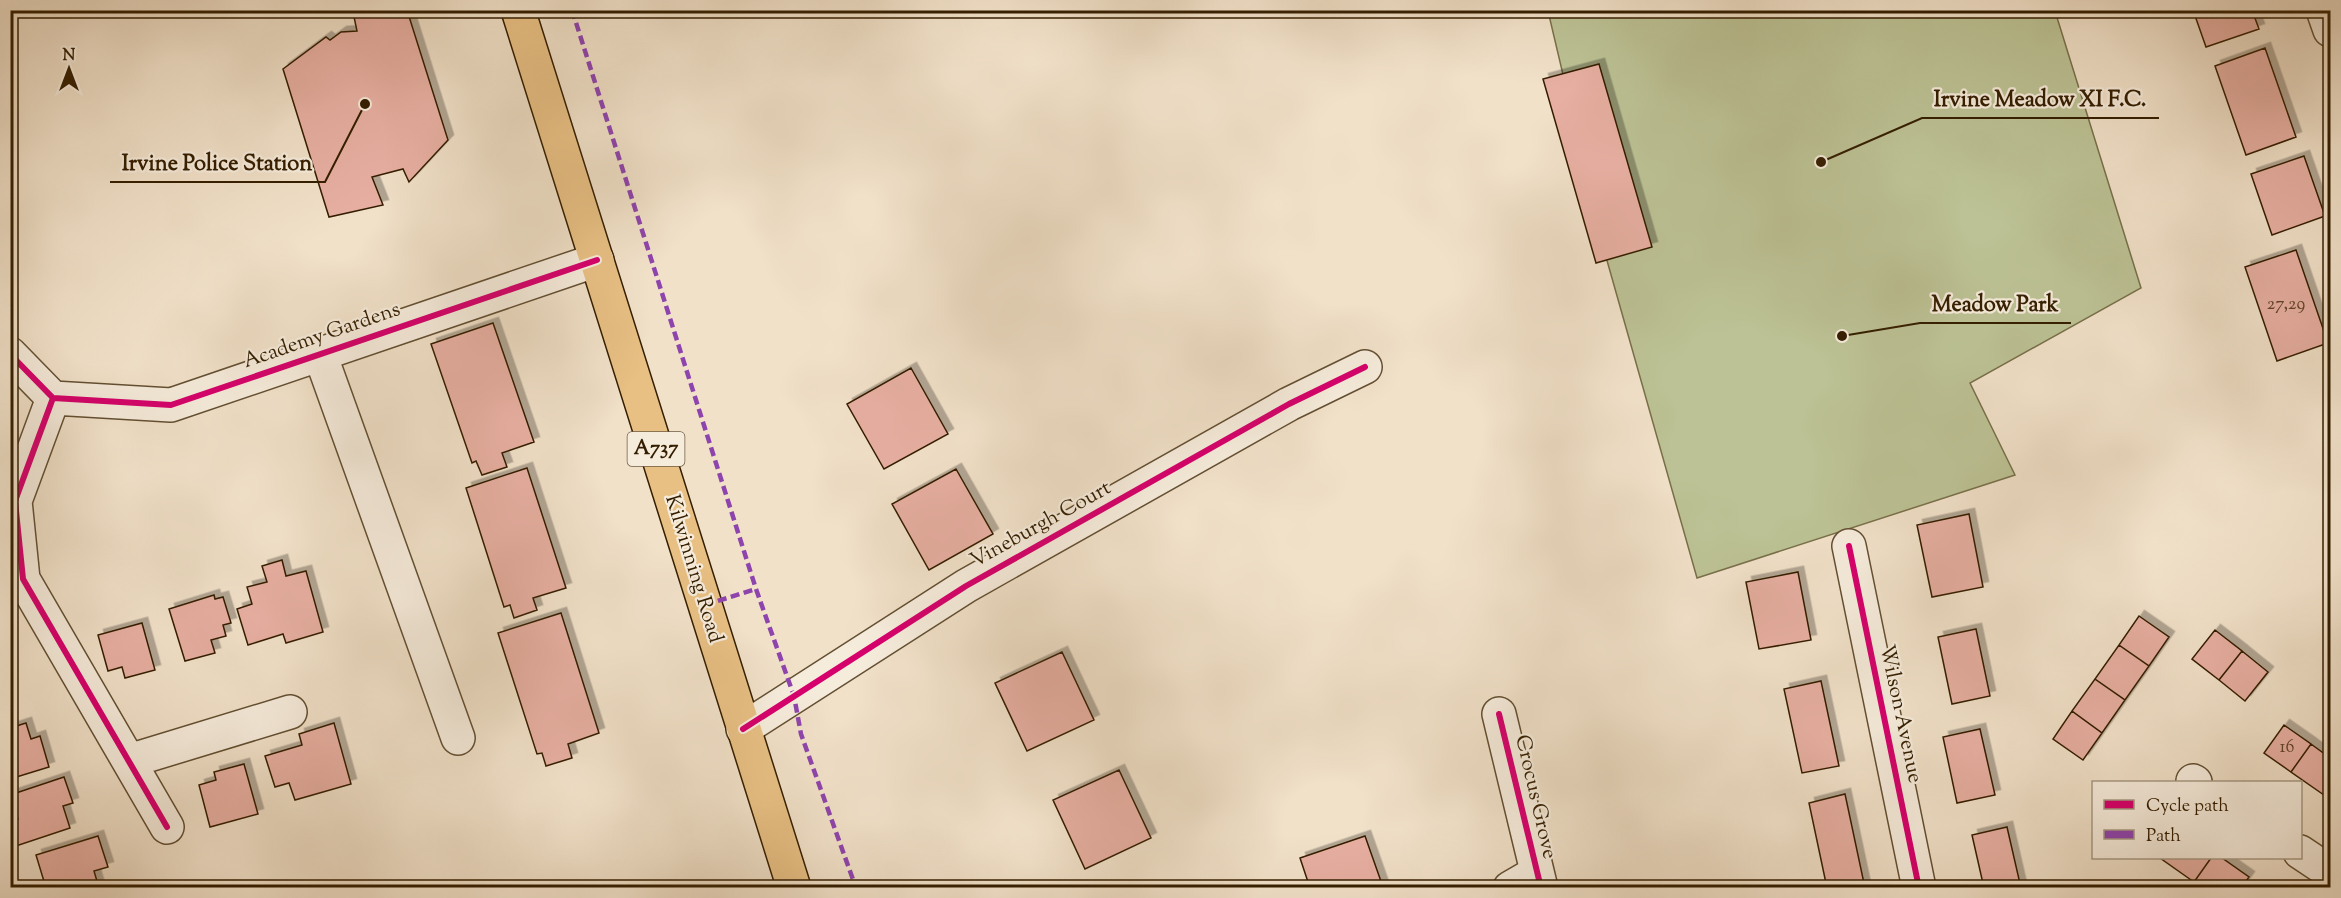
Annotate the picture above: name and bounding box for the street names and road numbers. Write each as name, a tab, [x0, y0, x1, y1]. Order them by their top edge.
street label: Academy Gardens	[239, 295, 405, 377]
road number: A737	[628, 432, 684, 466]
street label: Vineburgh Court	[965, 474, 1117, 576]
street label: Kilwinning Road	[656, 491, 730, 647]
street label: Wilson Avenue	[1871, 642, 1929, 786]
street label: Crocus Grove	[1506, 732, 1564, 862]

